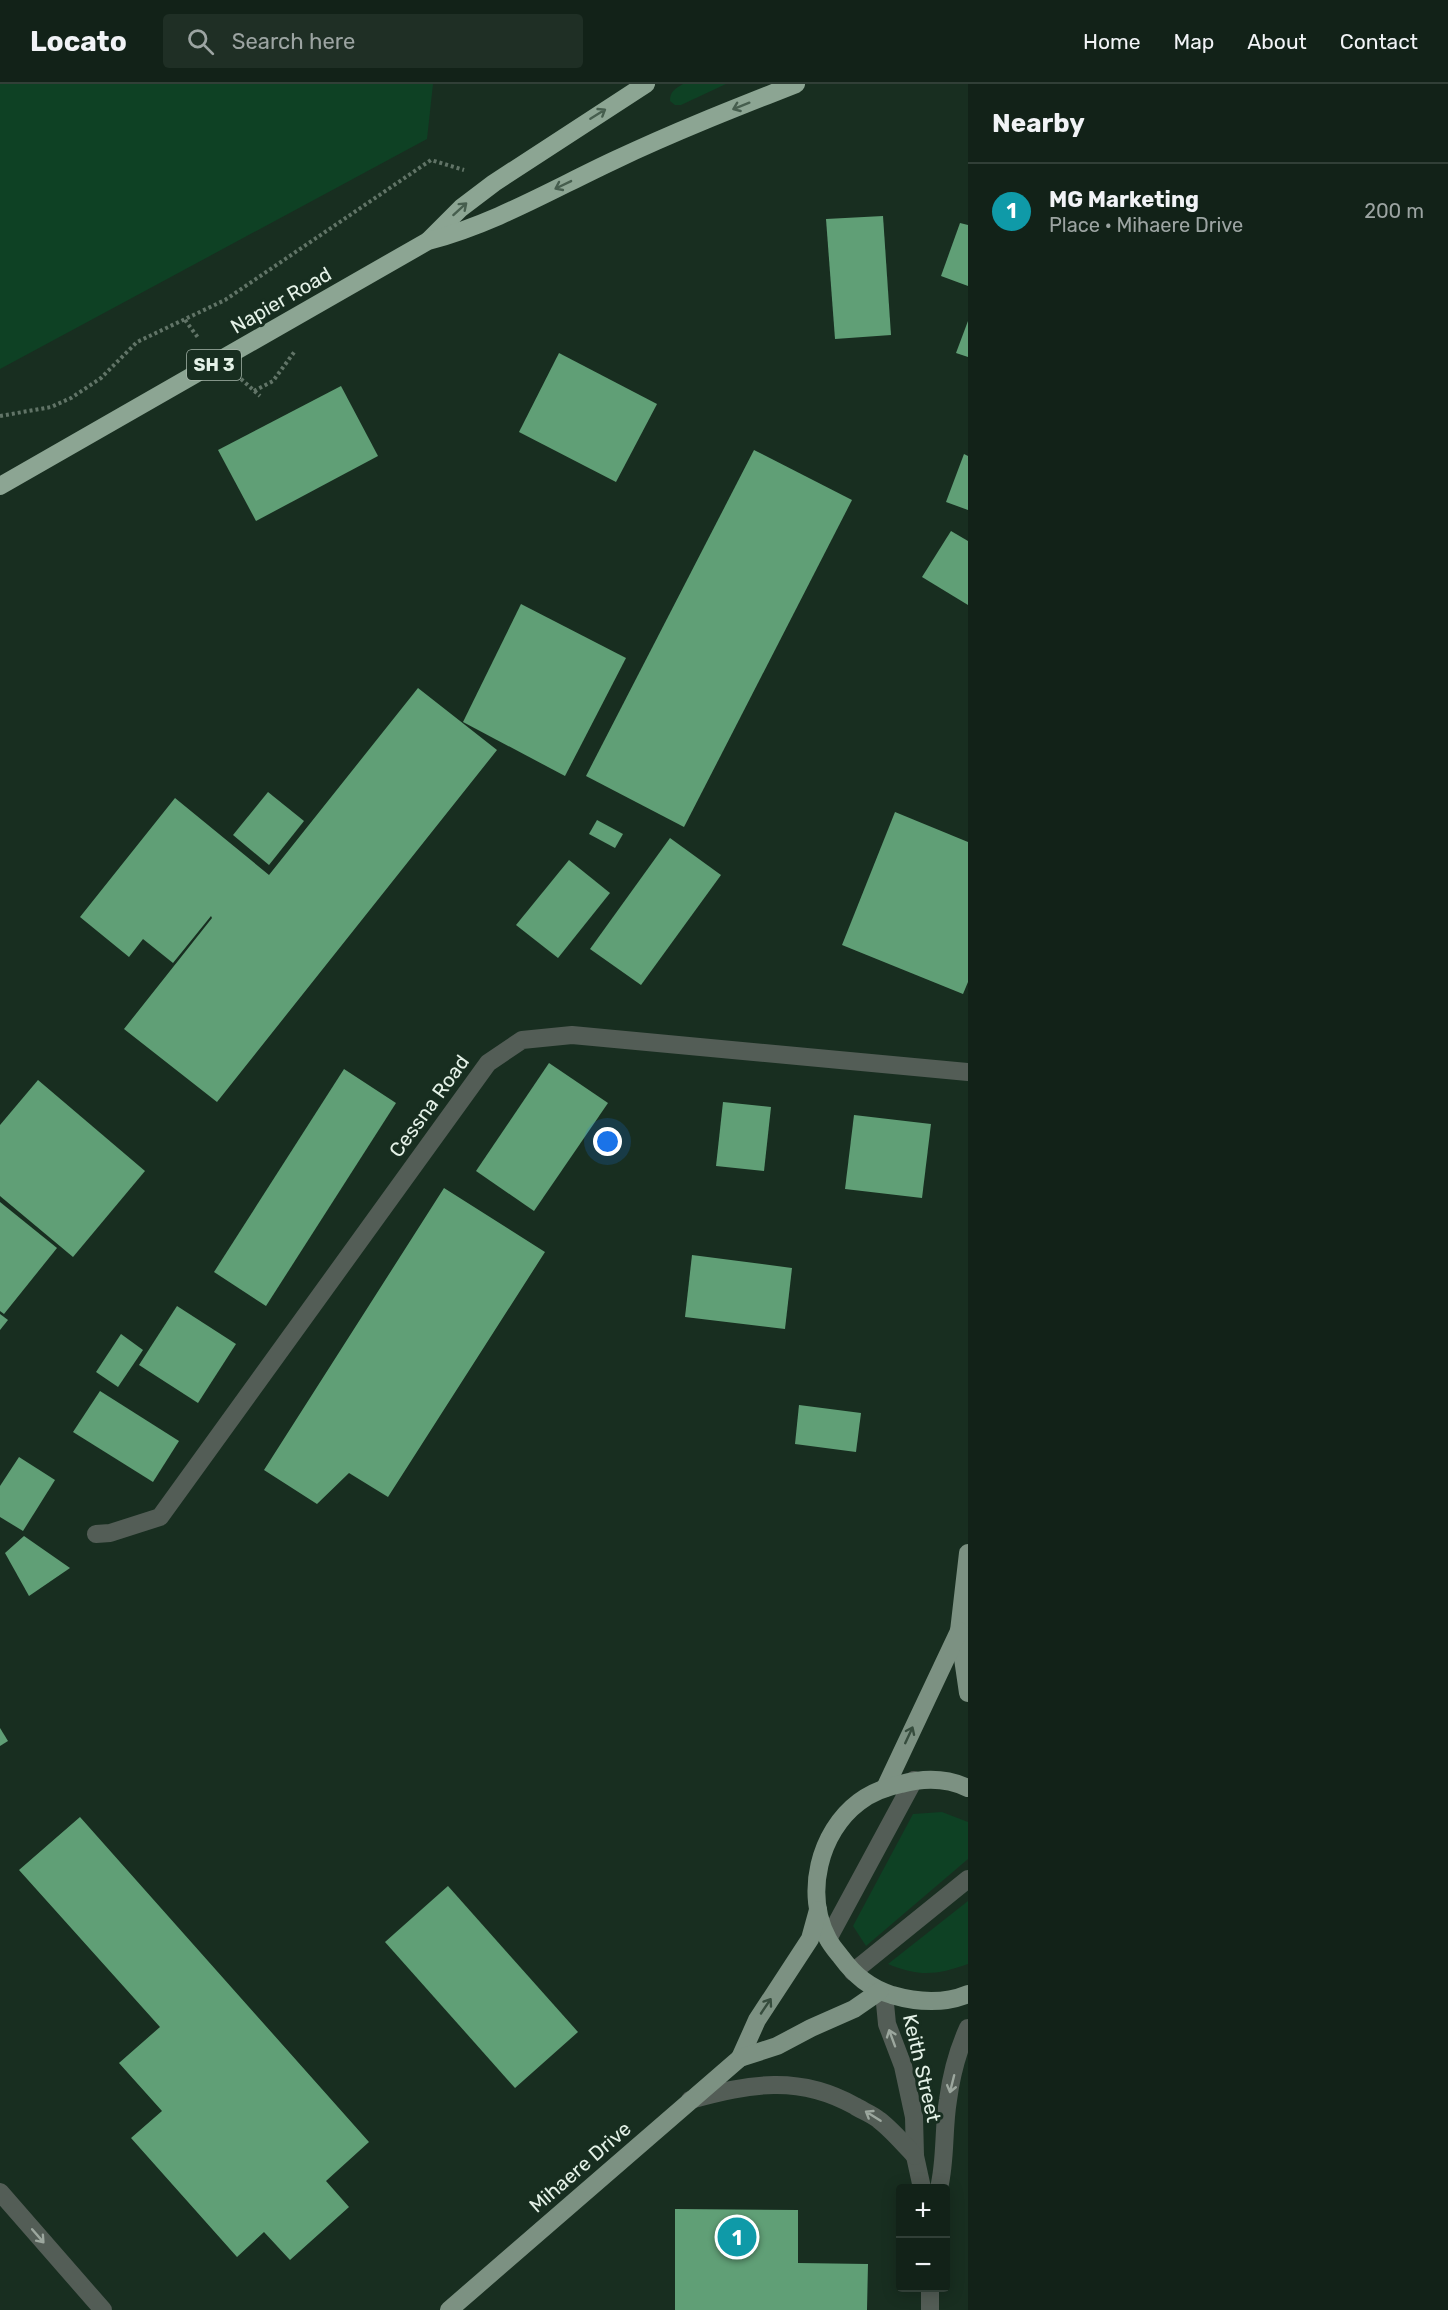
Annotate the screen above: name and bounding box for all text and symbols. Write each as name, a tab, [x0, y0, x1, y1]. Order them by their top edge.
search box	[163, 14, 583, 68]
text: Locato	[30, 25, 127, 58]
icon: search	[184, 25, 217, 58]
text: Search here	[232, 28, 355, 55]
text: Home	[1083, 29, 1140, 54]
text: Map	[1173, 29, 1214, 54]
text: About	[1247, 29, 1307, 54]
text: Contact	[1340, 29, 1418, 54]
one-way arrow	[732, 101, 751, 112]
one-way arrow	[589, 107, 606, 119]
text: Nearby	[992, 108, 1085, 139]
one-way arrow	[555, 179, 573, 191]
text: MG Marketing	[1049, 186, 1199, 213]
text: 1	[1007, 199, 1016, 223]
text: 200 m	[1364, 199, 1424, 223]
one-way arrow	[453, 202, 468, 216]
text: Place · Mihaere Drive	[1049, 213, 1243, 237]
street label: Napier Road	[226, 262, 336, 338]
road number: SH 3	[187, 350, 241, 380]
street label: Cessna Road	[384, 1050, 474, 1162]
your location	[593, 1127, 622, 1156]
one-way arrow	[904, 1726, 916, 1744]
one-way arrow	[760, 1997, 773, 2014]
street label: Keith Street	[898, 2012, 946, 2125]
one-way arrow	[886, 2029, 897, 2048]
one-way arrow	[945, 2075, 957, 2094]
one-way arrow	[864, 2110, 881, 2123]
street label: Mihaere Drive	[524, 2116, 636, 2218]
map controls	[896, 2184, 950, 2292]
button: +	[896, 2184, 950, 2238]
pin: 1	[718, 2214, 756, 2260]
one-way arrow	[31, 2228, 45, 2243]
button: −	[896, 2238, 950, 2292]

